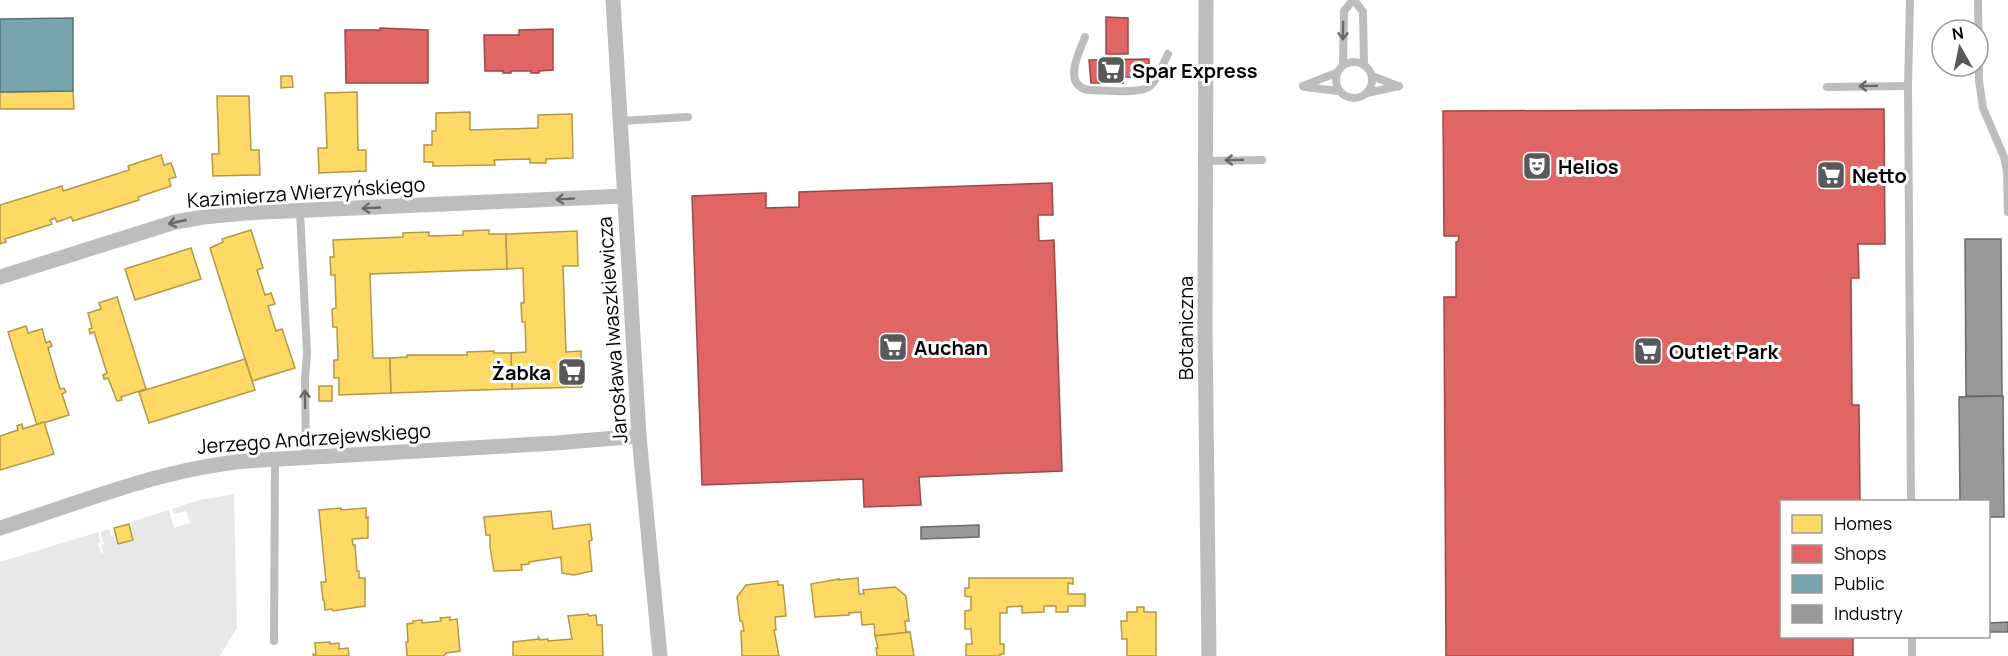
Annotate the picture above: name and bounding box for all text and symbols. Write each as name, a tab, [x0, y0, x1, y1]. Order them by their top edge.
north arrow	[1930, 18, 1990, 78]
one-way arrow	[1337, 20, 1349, 40]
text: N	[1950, 21, 1965, 45]
supermarket icon: Spar Express	[1095, 54, 1127, 86]
place label: Spar Express	[1132, 57, 1258, 84]
one-way arrow	[1858, 81, 1878, 92]
theatre icon: Helios	[1521, 150, 1553, 182]
place label: Helios	[1558, 153, 1619, 180]
one-way arrow	[1225, 155, 1245, 166]
supermarket icon: Netto	[1815, 159, 1847, 191]
place label: Netto	[1852, 162, 1907, 189]
street label: Kazimierza Wierzyńskiego	[186, 170, 426, 214]
one-way arrow	[556, 193, 576, 204]
one-way arrow	[361, 202, 381, 213]
street label: Jarosława Iwaszkiewicza	[591, 216, 633, 444]
one-way arrow	[167, 217, 186, 229]
street label: Botaniczna	[1172, 276, 1199, 380]
supermarket icon: Auchan	[877, 331, 909, 363]
place label: Auchan	[914, 334, 988, 361]
supermarket icon: Outlet Park	[1632, 335, 1664, 367]
place label: Outlet Park	[1669, 338, 1779, 365]
supermarket icon: Żabka	[556, 356, 588, 388]
place label: Żabka	[492, 359, 551, 386]
one-way arrow	[299, 389, 311, 409]
street label: Jerzego Andrzejewskiego	[196, 416, 432, 460]
legend	[1780, 500, 1990, 638]
text: Homes	[1834, 511, 1892, 535]
text: Shops	[1834, 541, 1886, 565]
text: Public	[1834, 571, 1885, 595]
text: Industry	[1834, 601, 1903, 625]

